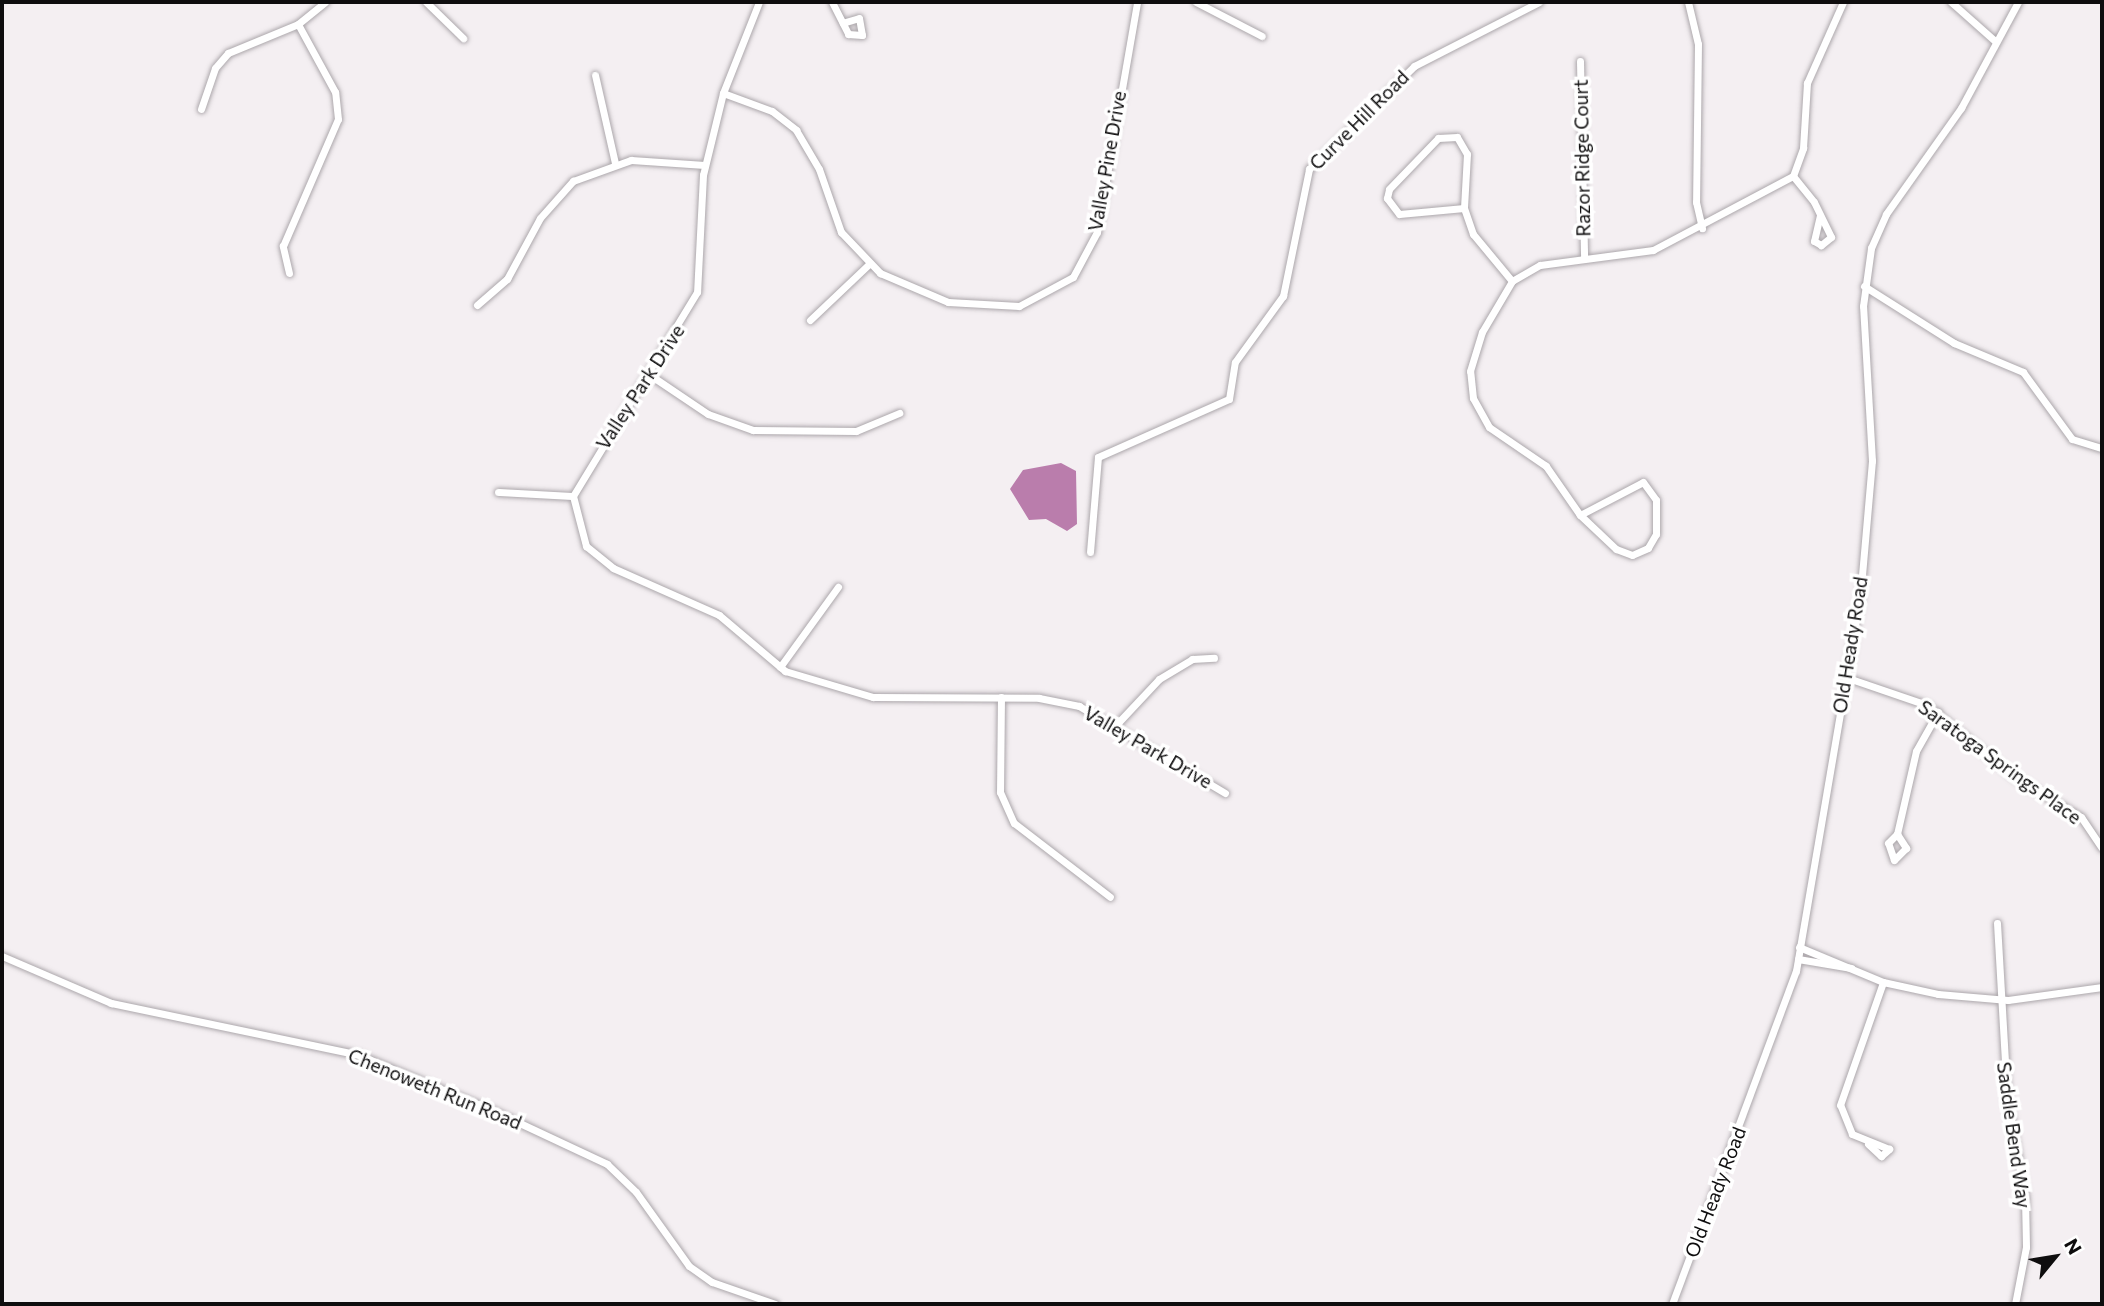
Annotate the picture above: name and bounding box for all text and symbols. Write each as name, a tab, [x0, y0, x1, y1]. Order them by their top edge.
street label: Curve Hill Road	[1305, 66, 1413, 174]
street label: Razor Ridge Court	[1569, 79, 1595, 237]
street label: Valley Pine Drive	[1083, 89, 1131, 233]
street label: Valley Park Drive	[591, 320, 689, 454]
street label: Old Heady Road	[1828, 575, 1872, 715]
street label: Saratoga Springs Place	[1914, 695, 2086, 829]
street label: Valley Park Drive	[1080, 701, 1216, 793]
street label: Chenoweth Run Road	[345, 1044, 525, 1134]
street label: Saddle Bend Way	[1992, 1061, 2036, 1209]
street label: Old Heady Road	[1680, 1124, 1750, 1260]
north arrow	[2020, 1222, 2090, 1292]
text: N	[2060, 1234, 2087, 1258]

